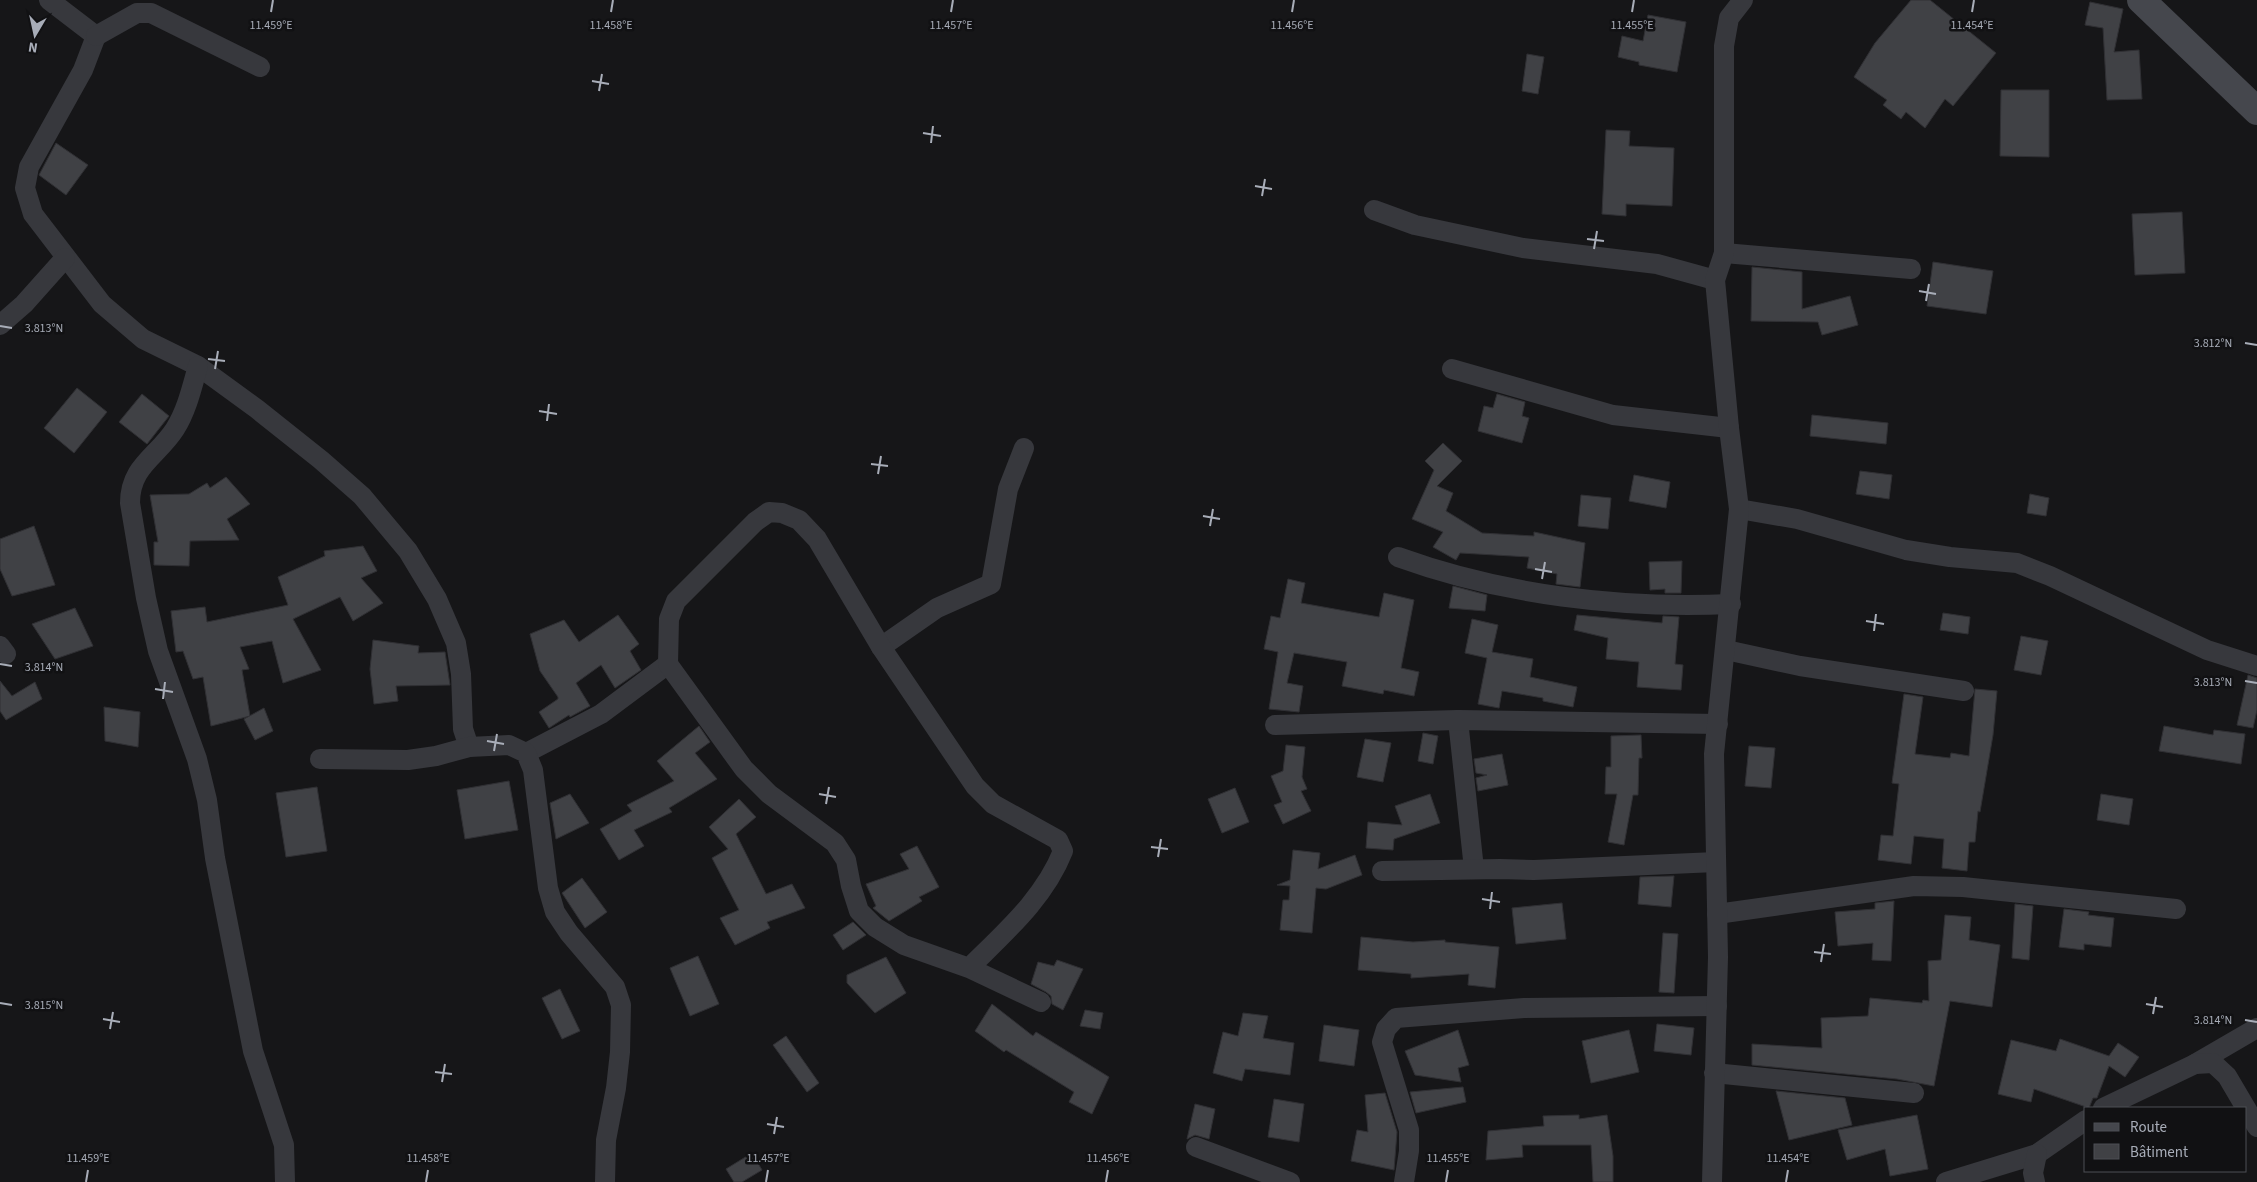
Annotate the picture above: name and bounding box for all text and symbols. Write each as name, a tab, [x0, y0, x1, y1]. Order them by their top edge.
north arrow	[10, 10, 60, 60]
text: 11.459°E	[249, 17, 293, 34]
text: 11.458°E	[589, 17, 633, 34]
text: 11.457°E	[929, 17, 973, 34]
text: 11.456°E	[1270, 17, 1314, 34]
text: 11.455°E	[1610, 17, 1654, 34]
text: 11.454°E	[1950, 17, 1994, 34]
text: N	[27, 36, 39, 57]
text: 3.813°N	[25, 320, 63, 337]
text: 3.812°N	[2194, 335, 2232, 352]
text: 3.814°N	[25, 659, 63, 676]
text: 3.813°N	[2194, 674, 2232, 691]
text: 3.815°N	[25, 997, 63, 1014]
text: 3.814°N	[2194, 1012, 2232, 1029]
legend	[2084, 1107, 2247, 1172]
text: Route	[2130, 1117, 2167, 1138]
text: Bâtiment	[2130, 1142, 2188, 1163]
text: 11.459°E	[66, 1150, 110, 1167]
text: 11.458°E	[406, 1150, 450, 1167]
text: 11.457°E	[746, 1150, 790, 1167]
text: 11.456°E	[1086, 1150, 1130, 1167]
text: 11.455°E	[1426, 1150, 1470, 1167]
text: 11.454°E	[1766, 1150, 1810, 1167]

